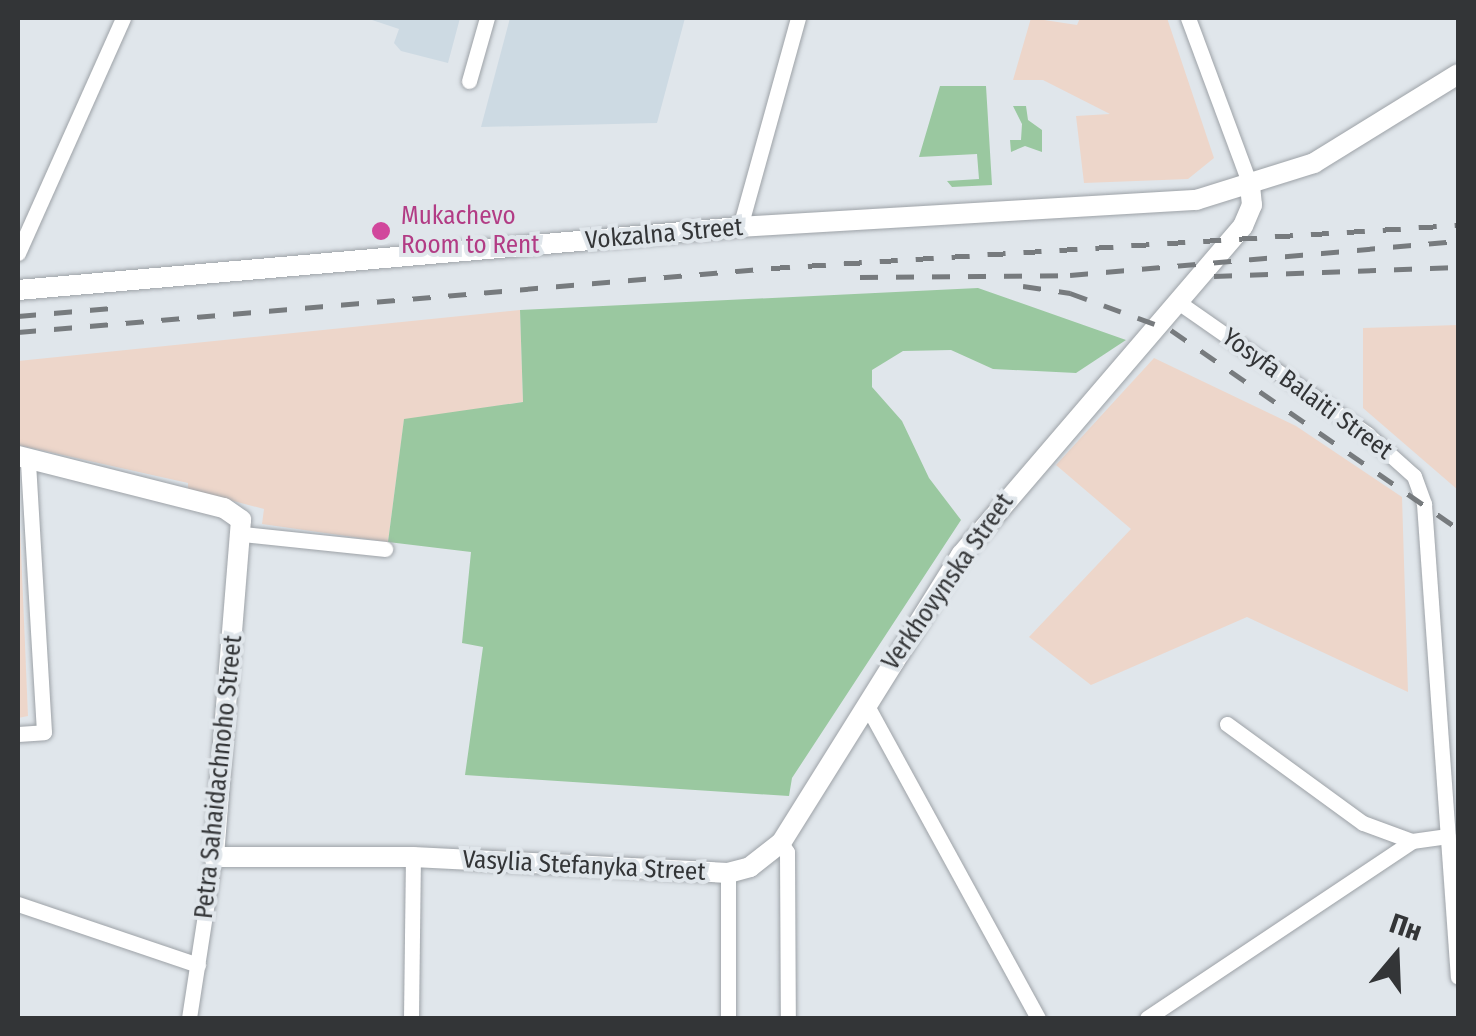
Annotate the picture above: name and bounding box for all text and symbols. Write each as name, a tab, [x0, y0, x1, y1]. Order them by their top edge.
place label: Mukachevo Room to Rent	[401, 202, 539, 261]
street label: Vokzalna Street	[584, 212, 744, 256]
marker: Mukachevo Room to Rent	[370, 220, 392, 242]
street label: Yosyfa Balaiti Street	[1216, 322, 1398, 466]
street label: Verkhovynska Street	[876, 488, 1020, 676]
street label: Petra Sahaidachnoho Street	[189, 634, 249, 920]
street label: Vasylia Stefanyka Street	[462, 845, 706, 887]
north arrow	[1346, 906, 1446, 1006]
text: Пн	[1386, 906, 1426, 948]

